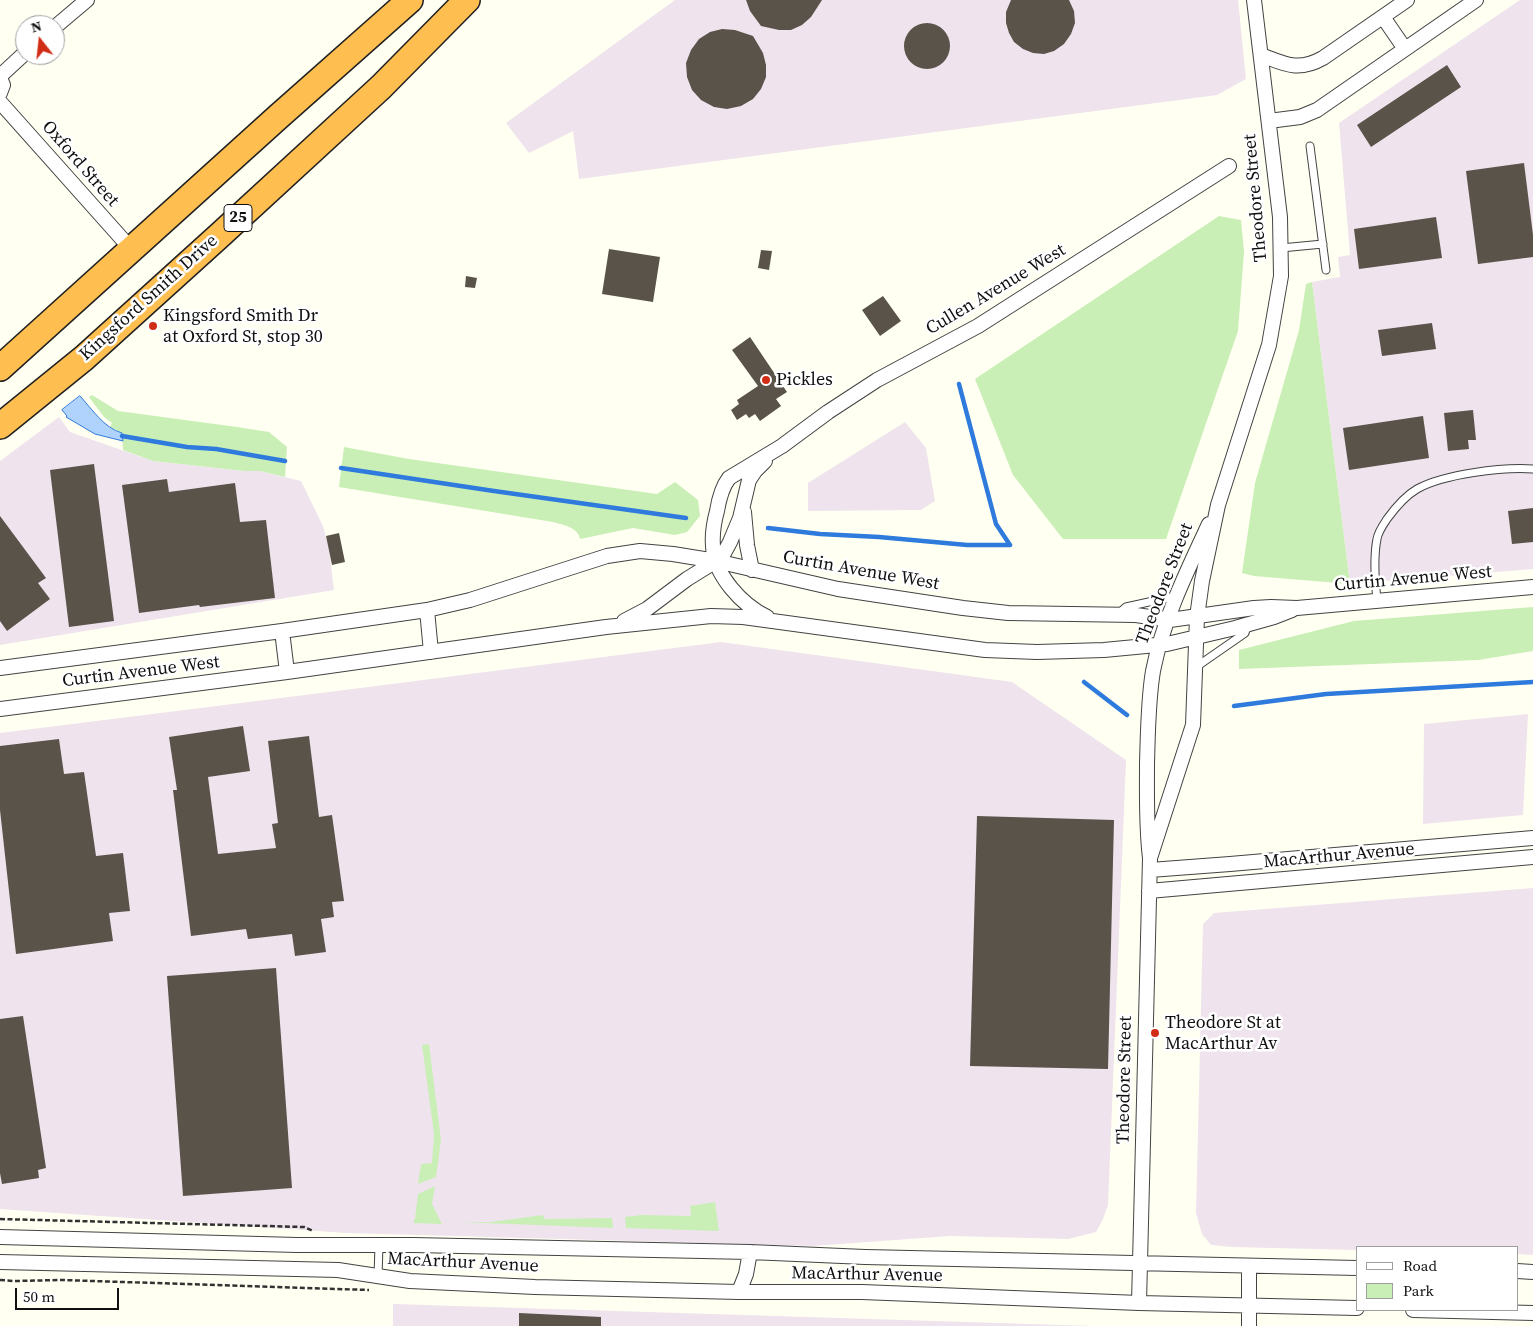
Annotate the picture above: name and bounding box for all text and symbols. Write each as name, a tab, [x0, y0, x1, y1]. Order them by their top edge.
north arrow	[15, 15, 65, 65]
text: N	[28, 16, 44, 38]
street label: Oxford Street	[37, 117, 123, 211]
street label: Theodore Street	[1240, 133, 1272, 263]
road number: 25	[224, 204, 252, 232]
street label: Kingsford Smith Drive	[76, 230, 222, 366]
street label: Cullen Avenue West	[922, 240, 1070, 340]
place label: Kingsford Smith Dr at Oxford St, stop 30	[163, 305, 323, 348]
marker: Kingsford Smith Dr at Oxford St, stop 30	[147, 320, 159, 332]
place label: Pickles	[776, 369, 833, 391]
marker: Pickles	[760, 374, 772, 386]
street label: Theodore Street	[1132, 520, 1198, 648]
street label: Curtin Avenue West	[781, 547, 941, 595]
street label: Curtin Avenue West	[1333, 561, 1493, 597]
street label: Curtin Avenue West	[61, 652, 221, 692]
street label: MacArthur Avenue	[1263, 839, 1415, 873]
place label: Theodore St at MacArthur Av	[1165, 1012, 1281, 1054]
street label: Theodore Street	[1113, 1016, 1137, 1144]
marker: Theodore St at MacArthur Av	[1149, 1027, 1161, 1039]
legend	[1356, 1246, 1518, 1311]
street label: MacArthur Avenue	[387, 1248, 539, 1278]
text: Road	[1403, 1255, 1437, 1276]
street label: MacArthur Avenue	[791, 1263, 943, 1287]
scale bar	[18, 1278, 121, 1310]
text: Park	[1403, 1280, 1434, 1301]
text: 50 m	[23, 1286, 55, 1307]

